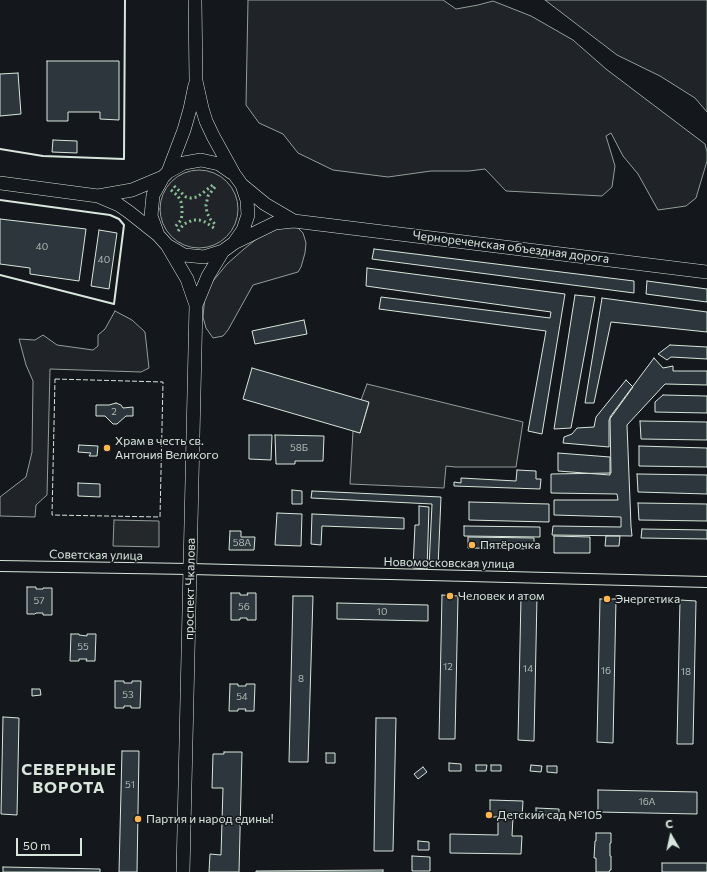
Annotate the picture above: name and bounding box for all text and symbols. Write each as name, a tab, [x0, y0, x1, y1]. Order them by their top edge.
street label: Чернореченская объездная дорога	[412, 228, 610, 266]
house number: 40	[36, 241, 48, 253]
house number: 40	[98, 254, 110, 266]
house number: 2	[111, 406, 117, 418]
place label: Храм в честь св. Антония Великого	[115, 434, 219, 462]
house number: 58Б	[290, 442, 308, 454]
marker: Храм в честь св. Антония Великого	[102, 443, 112, 453]
house number: 58А	[233, 537, 251, 549]
street label: проспект Чкалова	[182, 538, 198, 640]
place label: Пятёрочка	[480, 538, 540, 552]
marker: Пятёрочка	[467, 540, 477, 550]
street label: Советская улица	[49, 547, 143, 563]
street label: Новомосковская улица	[383, 555, 515, 571]
place label: Человек и атом	[458, 589, 545, 603]
marker: Человек и атом	[445, 591, 455, 601]
place label: Энергетика	[615, 592, 680, 606]
marker: Энергетика	[602, 594, 612, 604]
house number: 57	[33, 595, 45, 607]
house number: 56	[238, 601, 250, 613]
house number: 10	[377, 606, 387, 618]
house number: 55	[77, 641, 89, 653]
house number: 12	[443, 661, 453, 673]
house number: 14	[523, 663, 533, 675]
house number: 16	[601, 665, 611, 677]
house number: 18	[681, 666, 691, 678]
house number: 8	[298, 673, 304, 685]
house number: 53	[122, 689, 134, 701]
house number: 54	[236, 691, 248, 703]
district label: СЕВЕРНЫЕ ВОРОТА	[21, 760, 117, 798]
house number: 51	[125, 779, 135, 791]
house number: 16А	[638, 796, 656, 808]
place label: Детский сад №105	[497, 808, 602, 822]
marker: Детский сад №105	[484, 810, 494, 820]
place label: Партия и народ едины!	[146, 812, 273, 826]
marker: Партия и народ едины!	[133, 814, 143, 824]
north arrow	[651, 816, 691, 856]
text: С	[664, 817, 674, 831]
scale bar	[18, 830, 84, 856]
text: 50 m	[23, 838, 51, 852]

